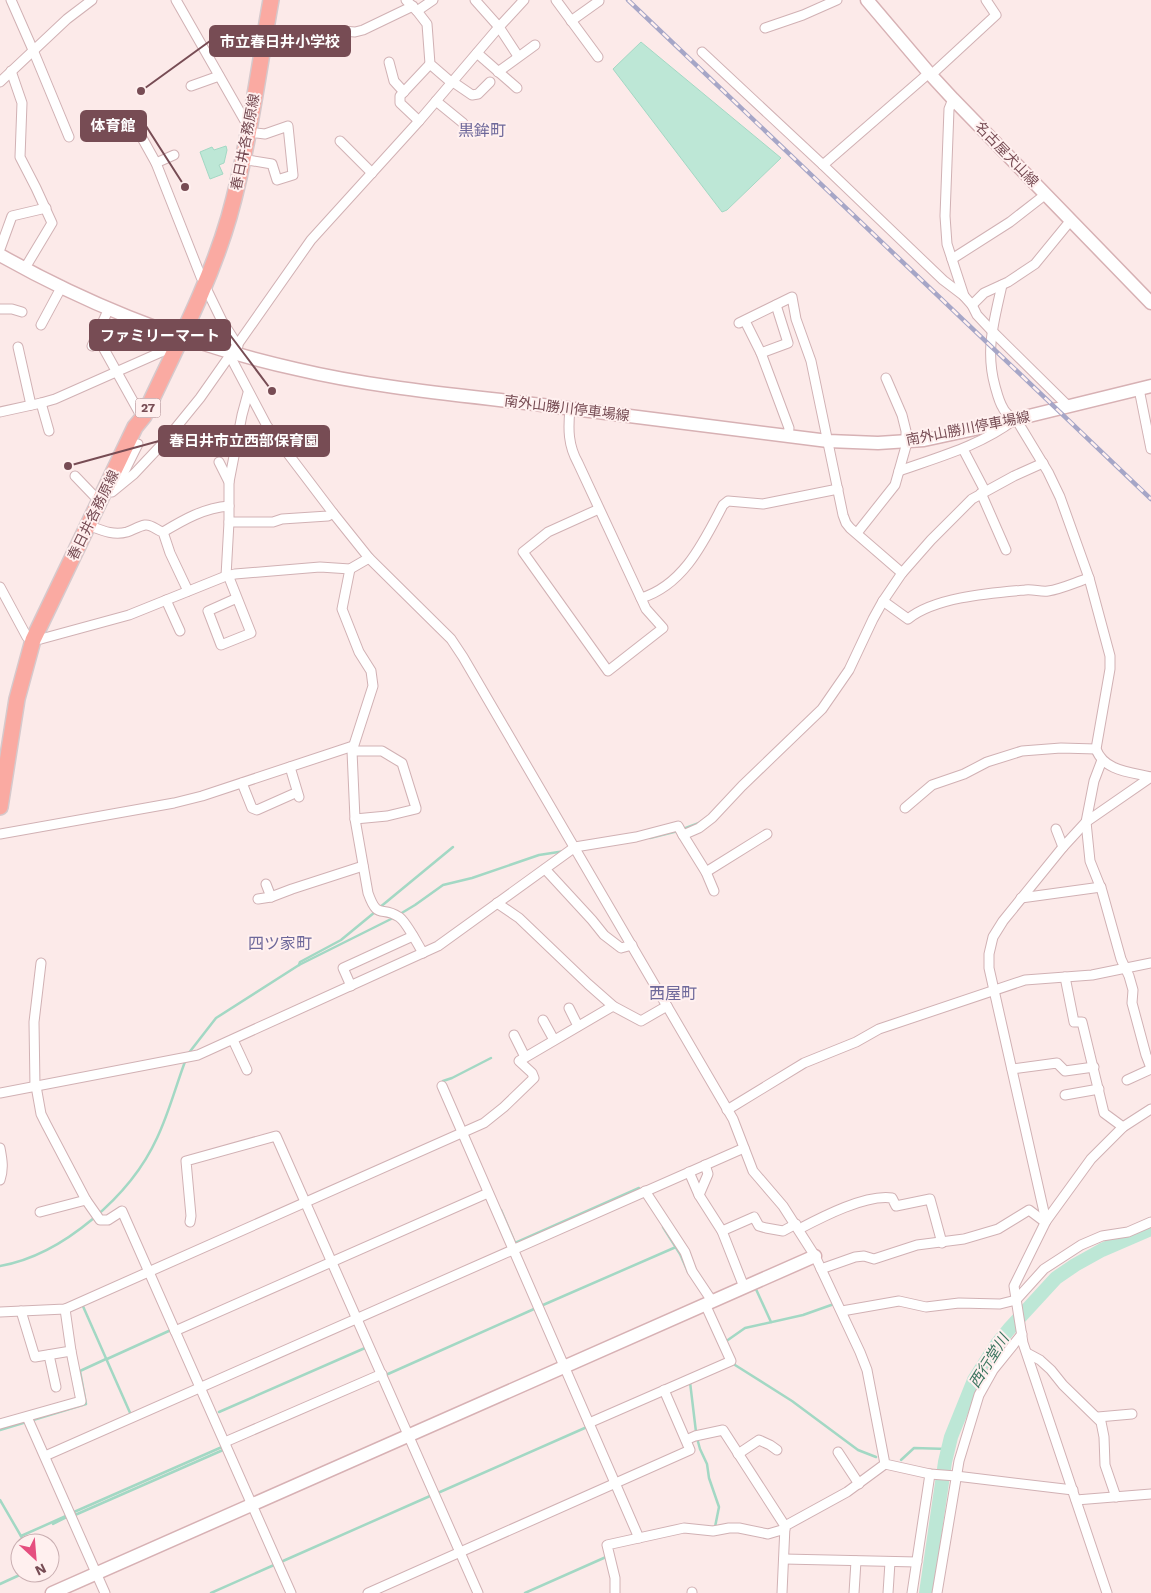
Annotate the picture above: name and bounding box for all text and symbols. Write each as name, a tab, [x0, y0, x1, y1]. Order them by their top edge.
callout: 市立春日井小学校	[210, 26, 350, 56]
text: 市立春日井小学校	[220, 33, 340, 51]
street label: 春日井各務原線	[228, 92, 262, 192]
callout: 体育館	[81, 111, 146, 141]
text: 体育館	[90, 117, 136, 135]
street label: 名古屋犬山線	[972, 118, 1042, 190]
district label: 黒鉾町	[458, 121, 506, 140]
callout: ファミリーマート	[90, 320, 230, 350]
text: ファミリーマート	[100, 327, 220, 345]
street label: 南外山勝川停車場線	[503, 392, 631, 424]
road number: 27	[136, 398, 160, 418]
street label: 南外山勝川停車場線	[905, 408, 1031, 448]
callout: 春日井市立西部保育園	[159, 426, 329, 456]
text: 春日井市立西部保育園	[169, 432, 319, 450]
street label: 春日井各務原線	[64, 467, 122, 563]
district label: 四ツ家町	[248, 934, 312, 953]
district label: 西屋町	[649, 984, 697, 1003]
water label: 西行堂川	[965, 1329, 1014, 1391]
north arrow	[10, 1533, 60, 1583]
text: N	[33, 1560, 49, 1579]

